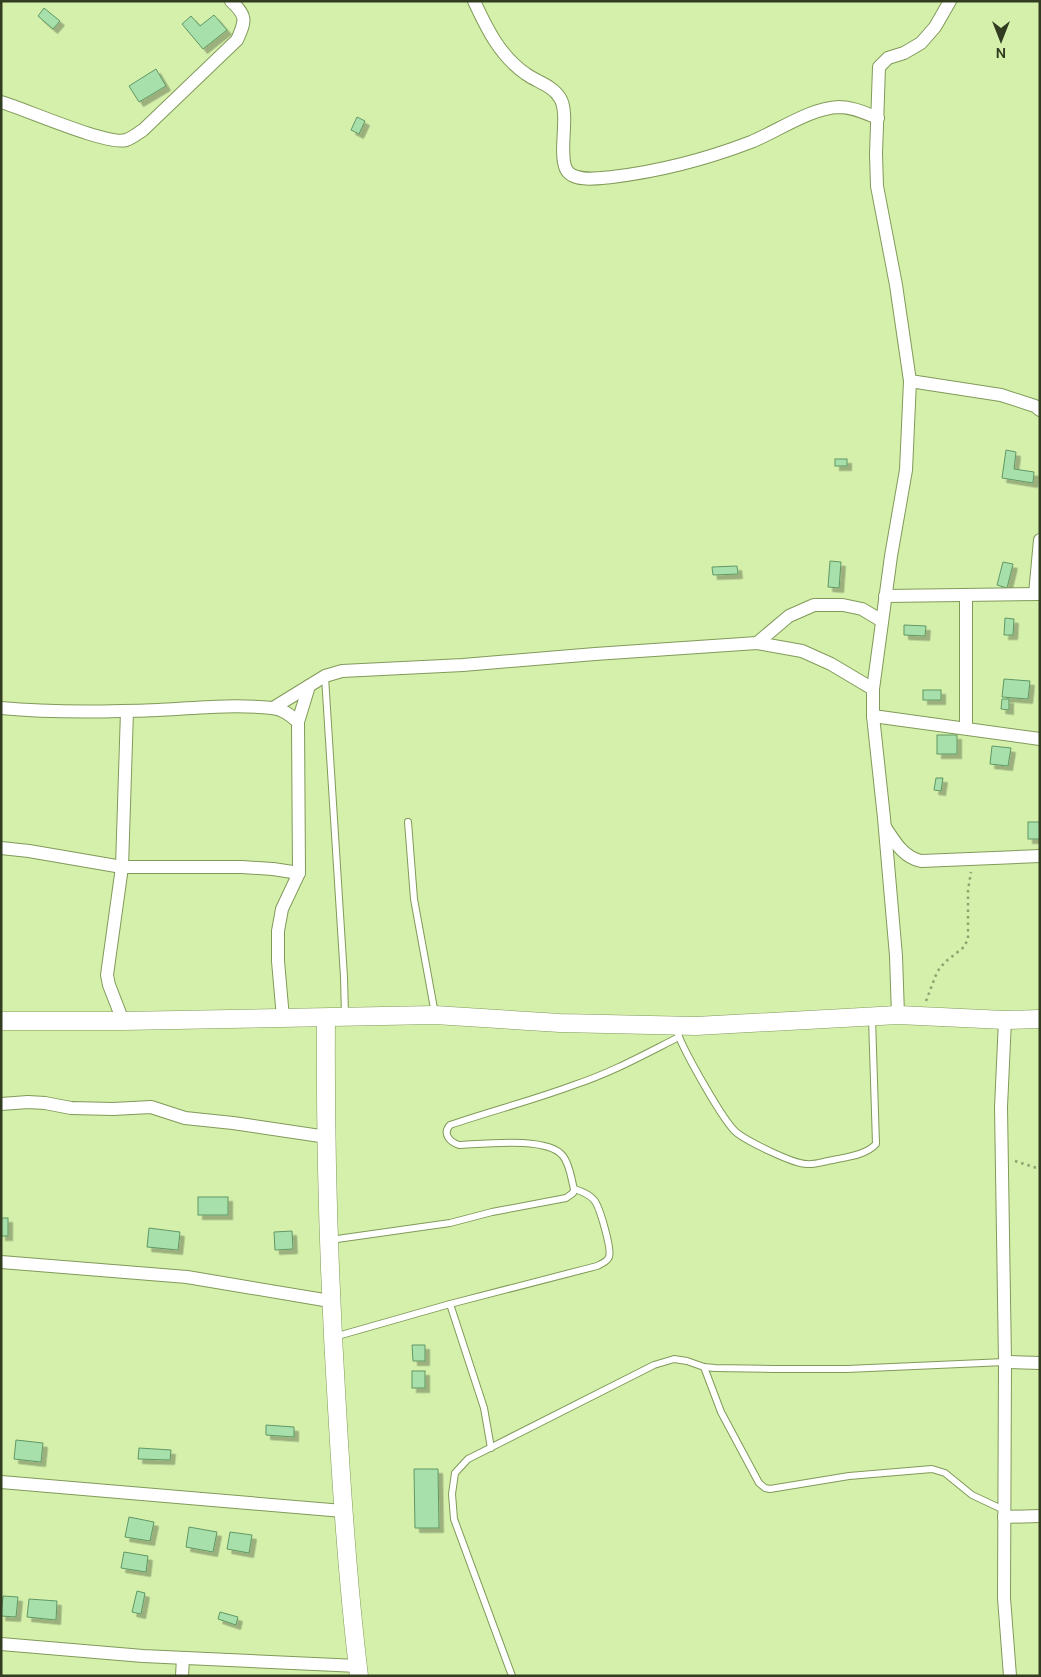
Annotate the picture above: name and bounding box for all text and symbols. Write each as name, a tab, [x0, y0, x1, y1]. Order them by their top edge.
north arrow	[976, 15, 1026, 65]
text: N	[996, 44, 1006, 62]

